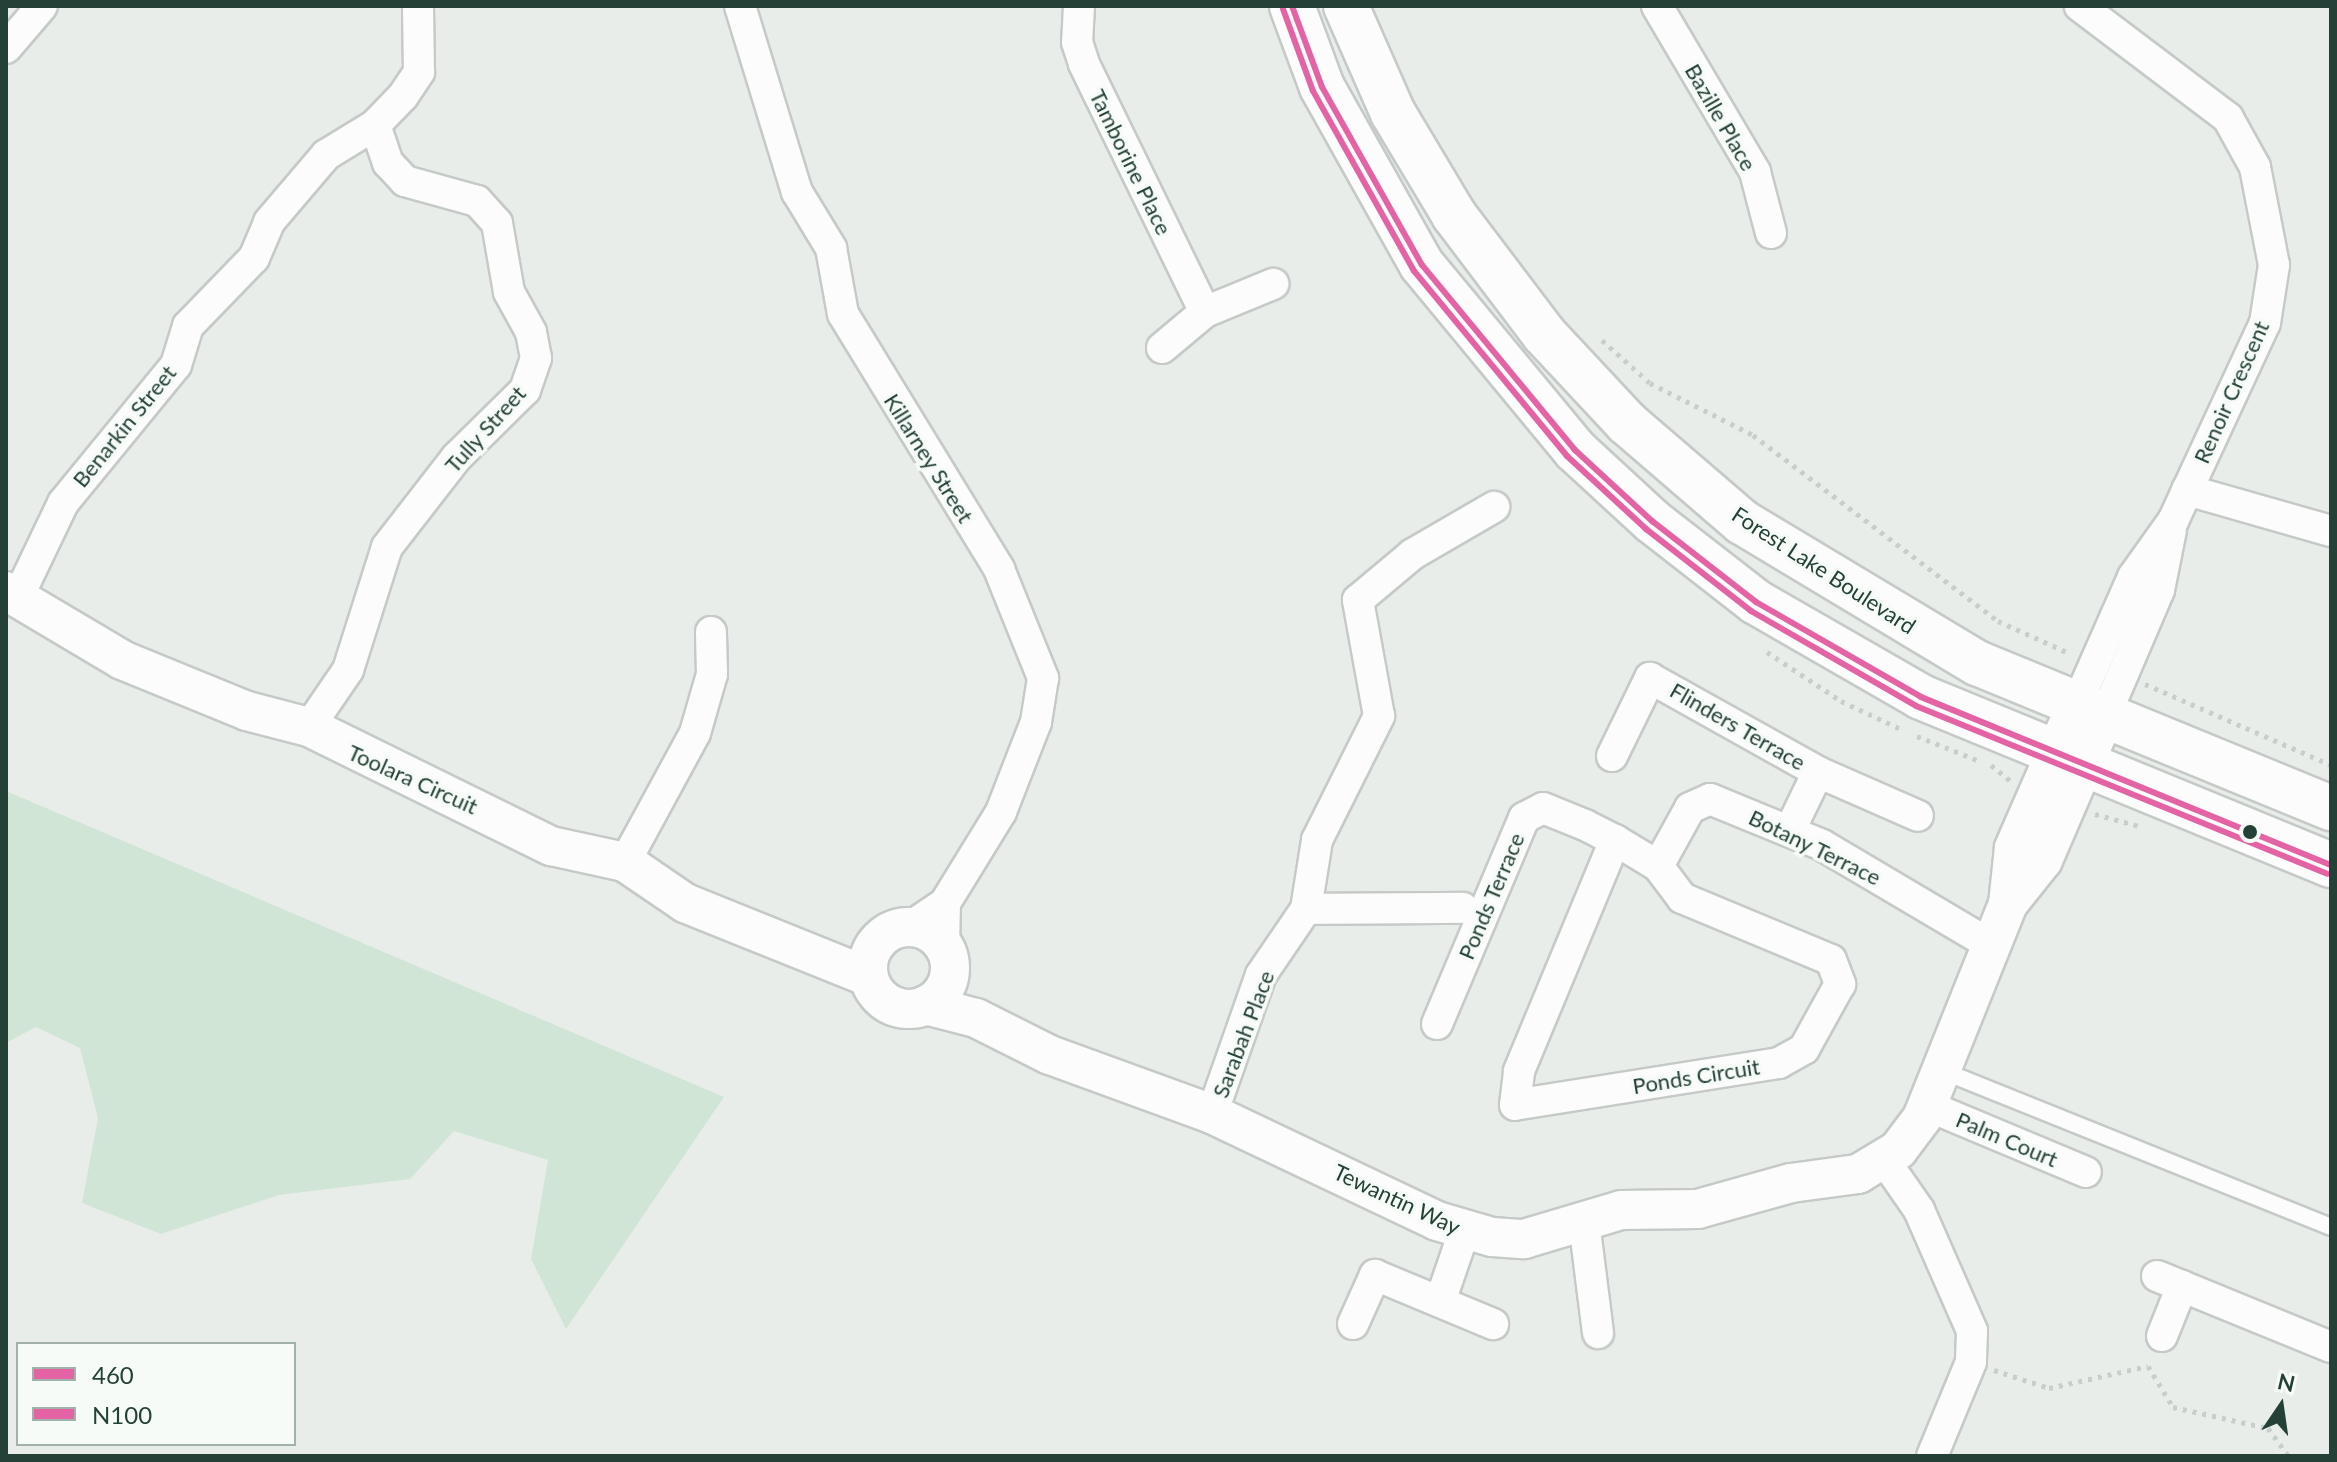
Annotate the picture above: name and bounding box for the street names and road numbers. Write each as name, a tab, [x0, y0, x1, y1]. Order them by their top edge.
street label: Bazille Place	[1680, 59, 1762, 175]
street label: Tamborine Place	[1084, 85, 1178, 239]
street label: Renoir Crescent	[2188, 316, 2274, 468]
street label: Benarkin Street	[67, 360, 181, 492]
street label: Tully Street	[439, 380, 531, 478]
street label: Killarney Street	[879, 388, 979, 528]
street label: Forest Lake Boulevard	[1727, 501, 1921, 639]
street label: Flinders Terrace	[1665, 676, 1811, 776]
street label: Toolara Circuit	[344, 739, 482, 819]
street label: Botany Terrace	[1744, 803, 1886, 891]
street label: Ponds Terrace	[1452, 828, 1530, 964]
street label: Sarabah Place	[1207, 967, 1279, 1101]
street label: Ponds Circuit	[1631, 1053, 1761, 1099]
street label: Palm Court	[1952, 1106, 2062, 1172]
street label: Tewantin Way	[1329, 1158, 1465, 1240]

